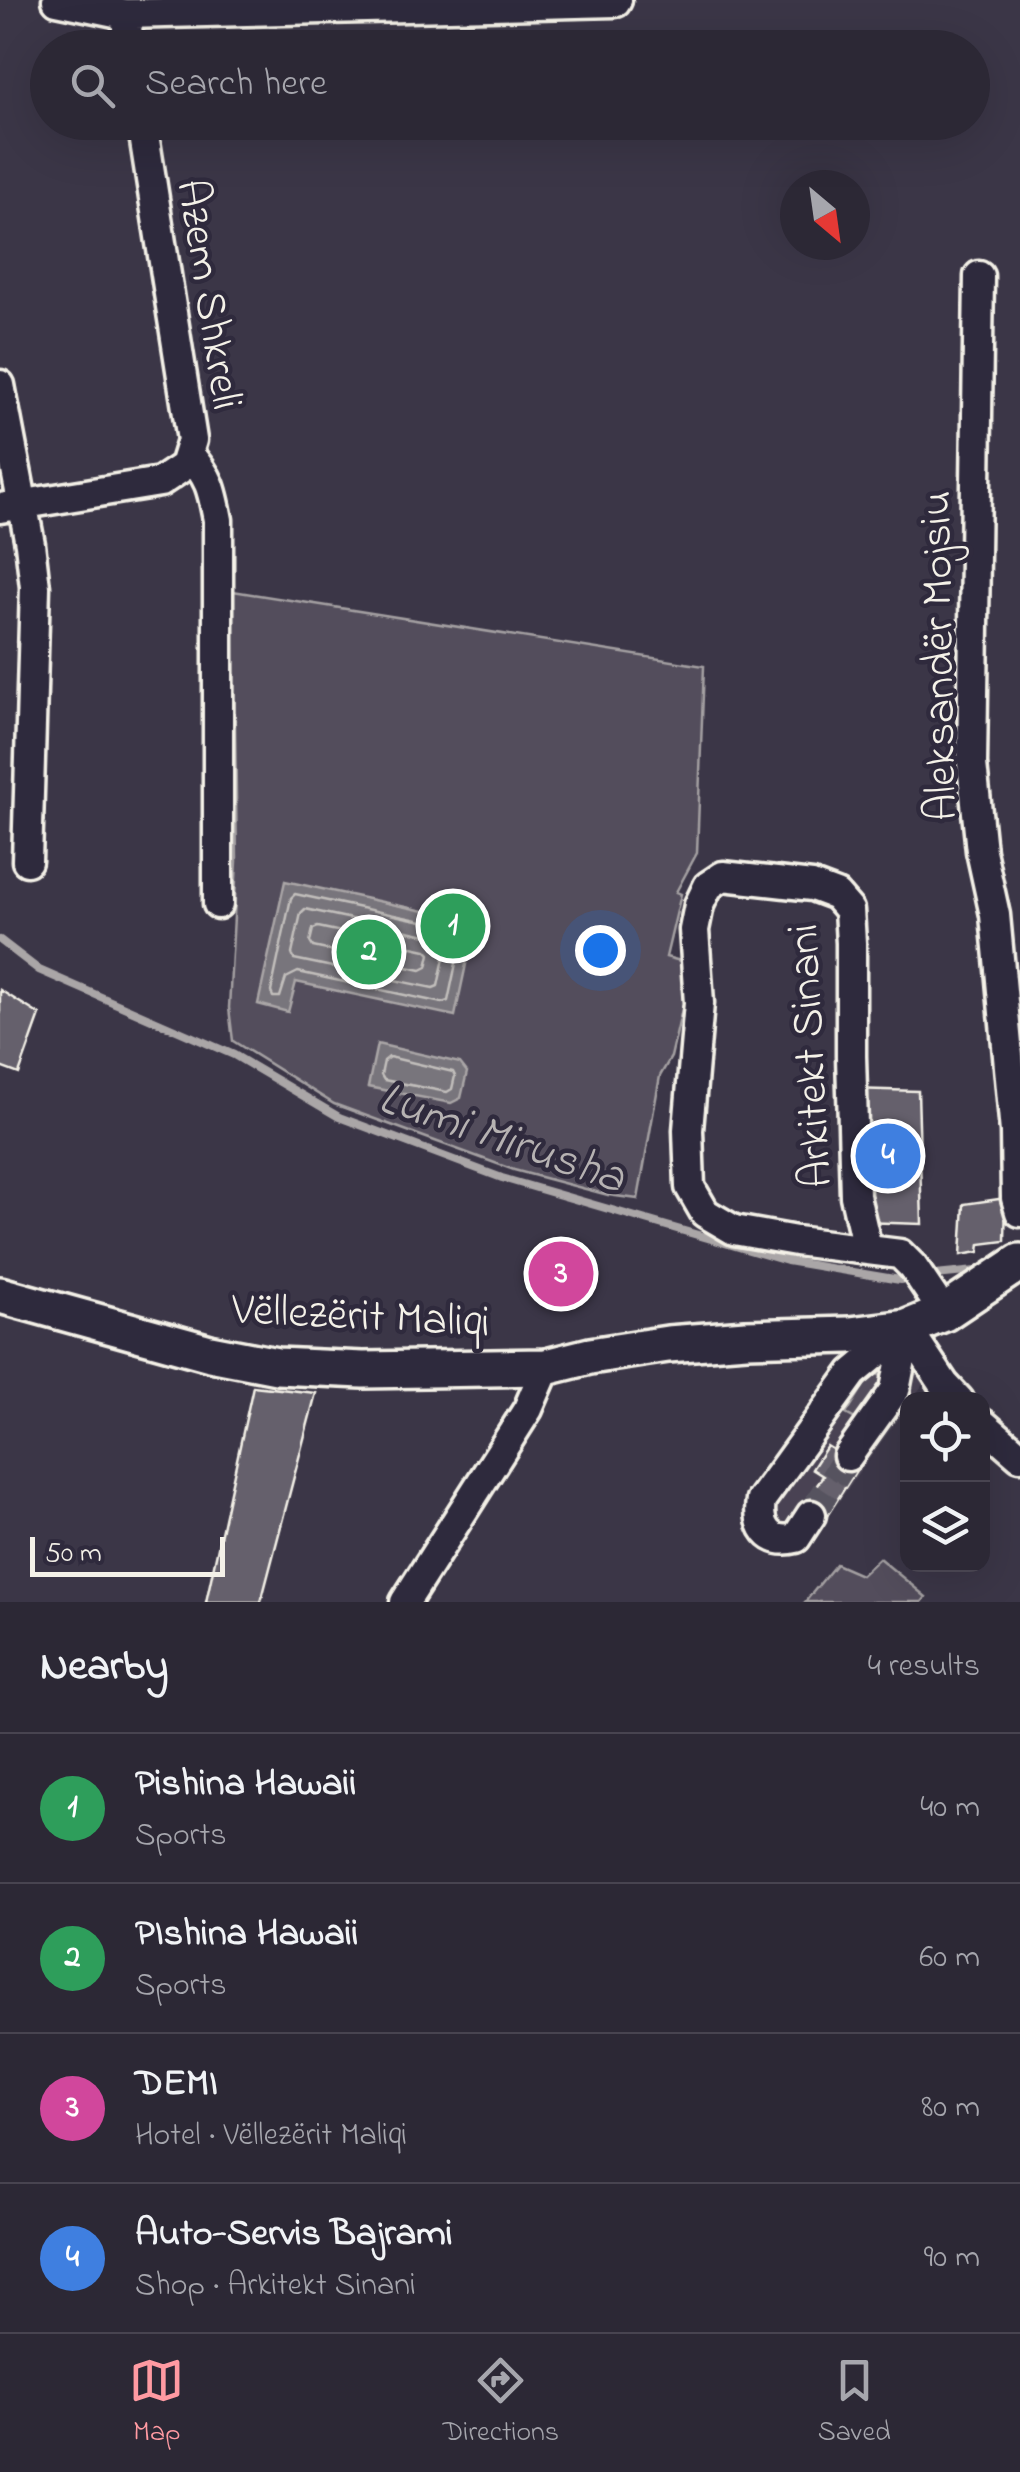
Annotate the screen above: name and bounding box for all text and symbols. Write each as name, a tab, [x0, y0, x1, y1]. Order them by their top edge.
search box	[30, 30, 990, 140]
text: Search here	[145, 57, 327, 113]
icon: search	[65, 58, 120, 113]
north arrow	[780, 170, 870, 260]
street label: Azem Shkreli	[156, 175, 258, 415]
street label: Aleksandër Mojsiu	[905, 490, 977, 822]
pin: 1	[420, 888, 486, 964]
pin: 2	[336, 914, 402, 990]
street label: Arkitekt Sinani	[772, 922, 852, 1190]
your location	[575, 925, 626, 976]
water label: Lumi Mirusha	[369, 1065, 635, 1215]
pin: 4	[856, 1118, 920, 1194]
pin: 3	[528, 1236, 594, 1312]
street label: Vëllezërit Maliqi	[229, 1278, 491, 1358]
map controls	[900, 1392, 990, 1572]
button: locate	[900, 1392, 990, 1482]
button: layers	[900, 1482, 990, 1572]
scale bar	[30, 1532, 225, 1576]
text: 50 m	[45, 1534, 102, 1575]
text: Nearby	[40, 1637, 168, 1698]
text: 4 results	[868, 1644, 980, 1691]
text: Pishina Hawaii	[135, 1757, 356, 1813]
text: 1	[67, 1785, 78, 1832]
text: 40 m	[920, 1785, 980, 1832]
text: Sports	[135, 1813, 227, 1860]
text: PIshina Hawaii	[135, 1907, 358, 1963]
text: 2	[65, 1935, 80, 1982]
text: 60 m	[919, 1935, 980, 1982]
text: Sports	[135, 1963, 227, 2010]
text: DEMI	[135, 2057, 218, 2113]
text: 3	[66, 2085, 79, 2132]
text: 80 m	[921, 2085, 980, 2132]
text: Hotel · Vëllezërit Maliqi	[135, 2113, 407, 2160]
text: Auto-Servis Bajrami	[135, 2207, 453, 2263]
text: 4	[66, 2235, 79, 2282]
text: 90 m	[924, 2235, 980, 2282]
text: Shop · Arkitekt Sinani	[135, 2263, 416, 2310]
tab: Map	[129, 2353, 184, 2454]
tab: Directions	[443, 2353, 559, 2454]
tab: Saved	[818, 2353, 891, 2454]

